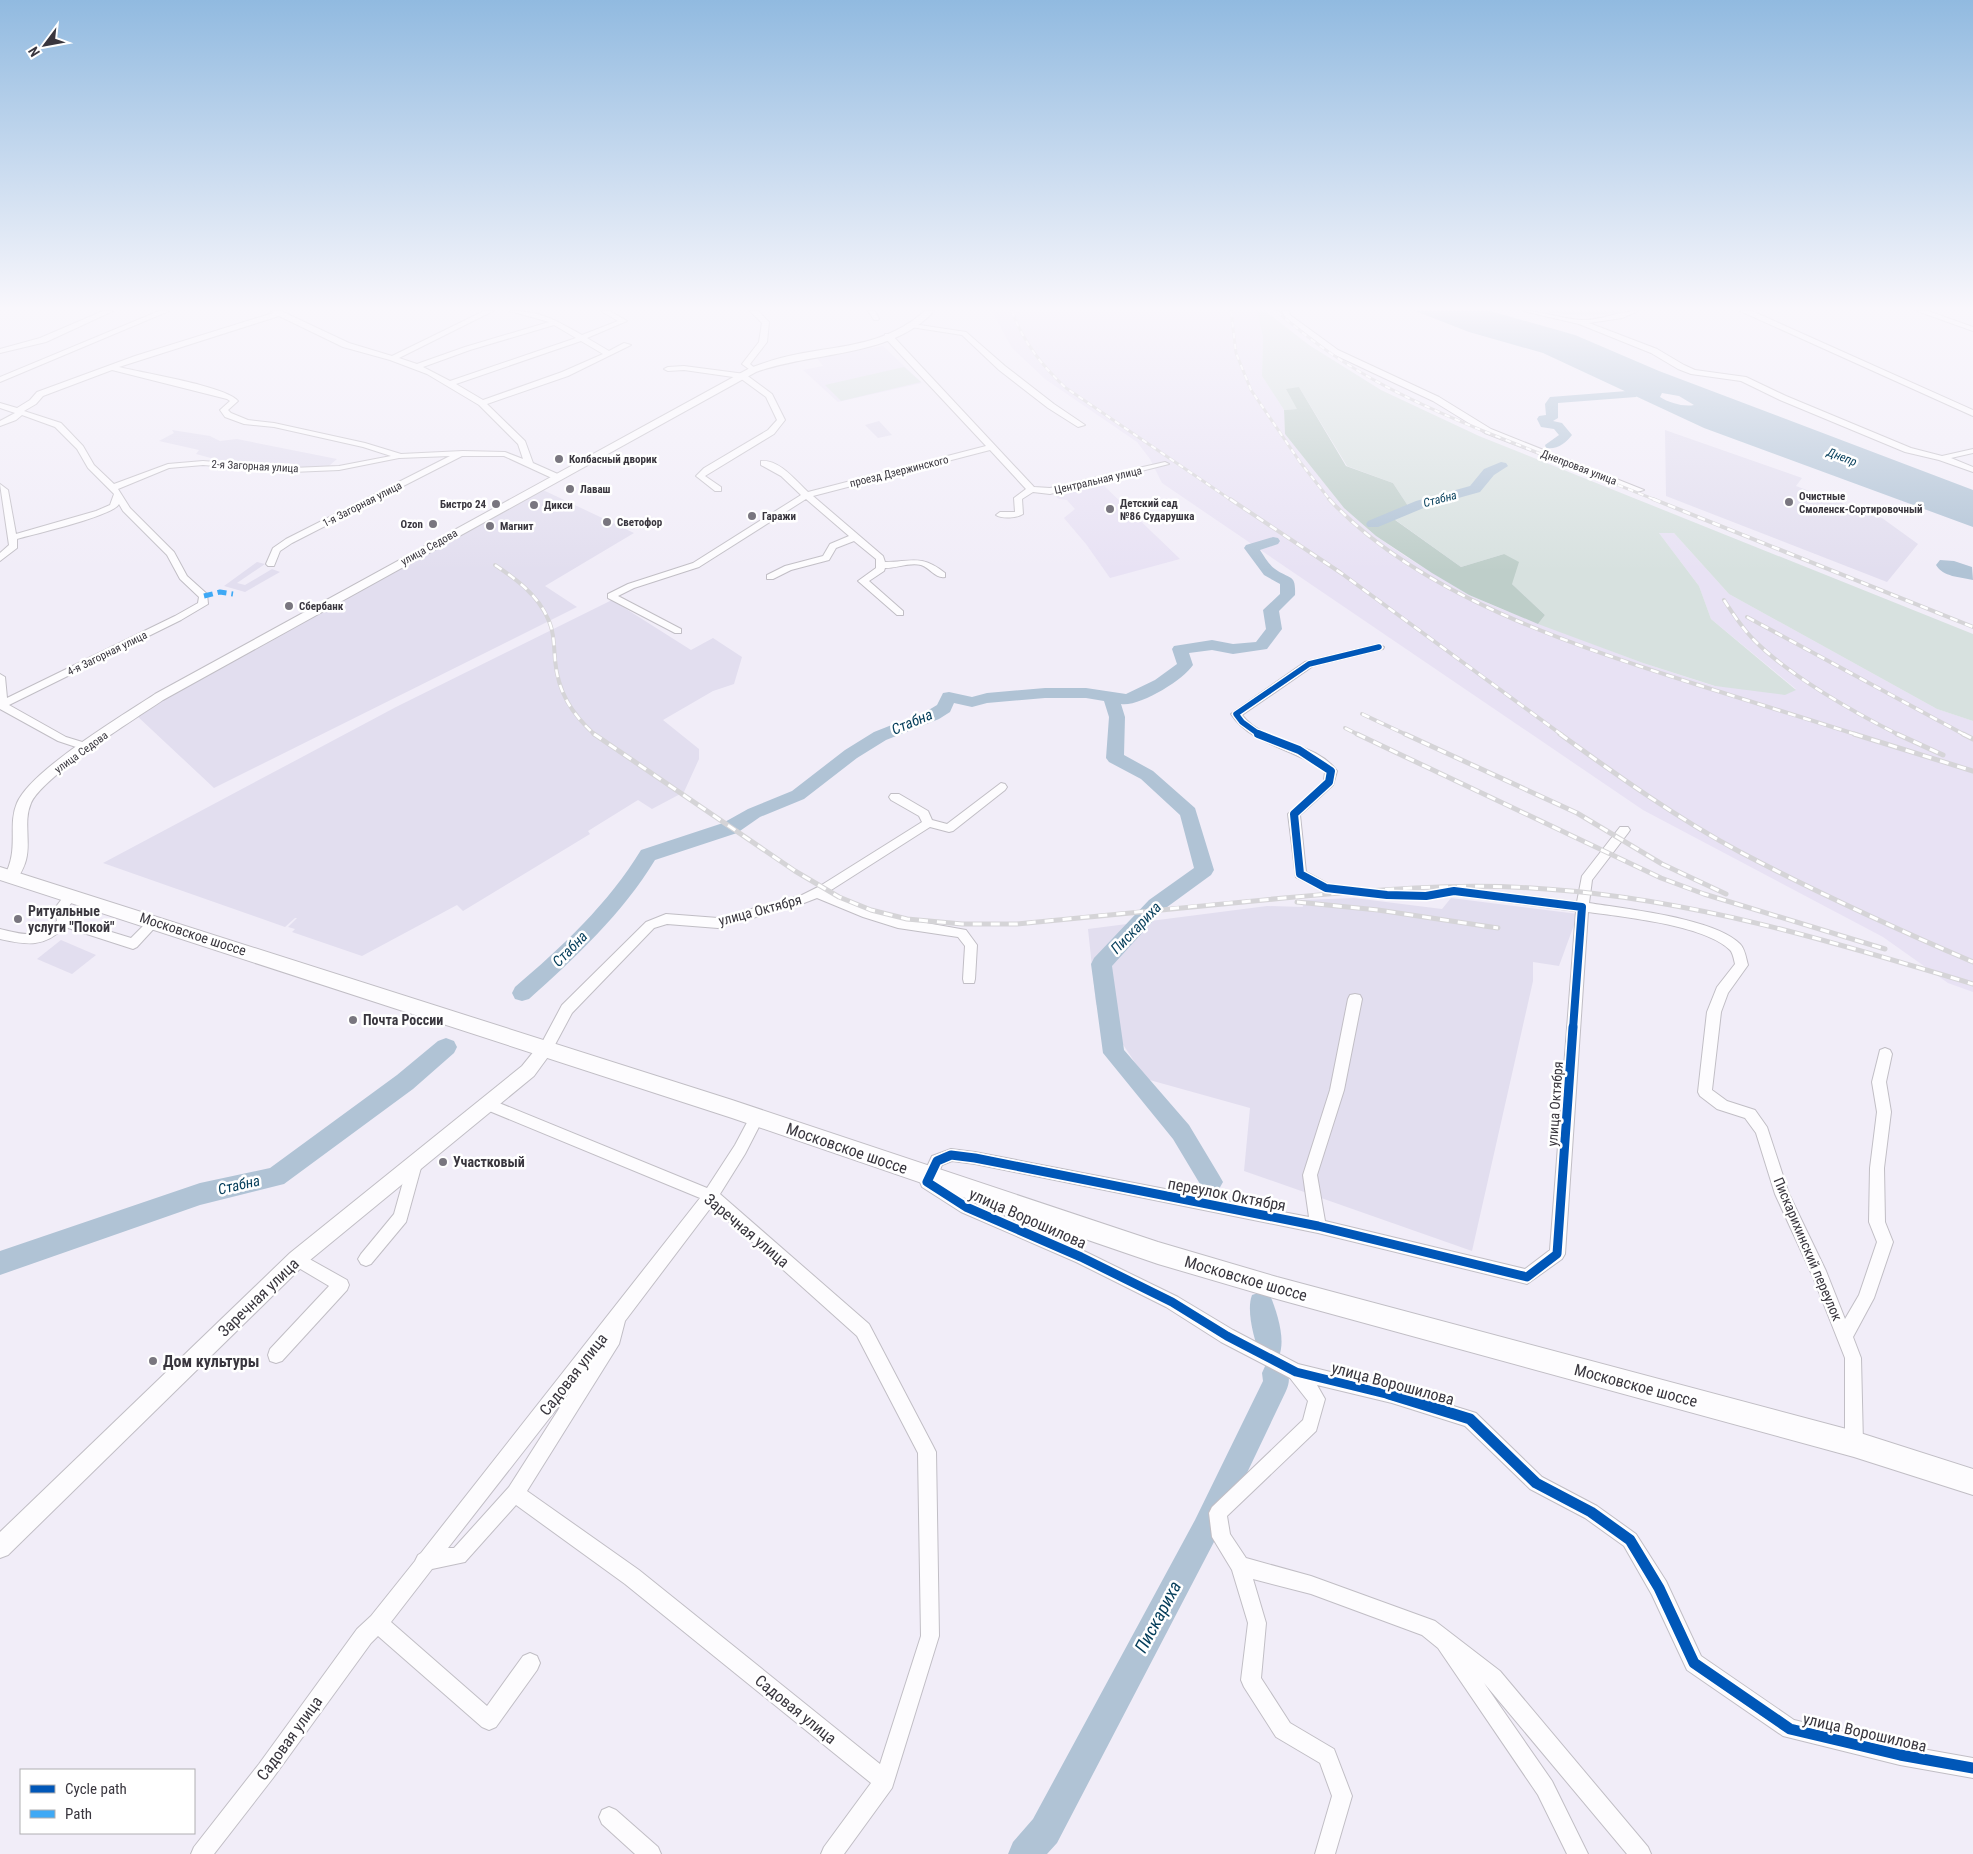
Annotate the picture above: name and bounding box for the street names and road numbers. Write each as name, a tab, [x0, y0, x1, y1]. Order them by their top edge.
street label: Днепровая улица	[1539, 447, 1618, 488]
street label: проезд Дзержинского	[848, 453, 950, 490]
street label: 2-я Загорная улица	[211, 458, 299, 475]
street label: Центральная улица	[1053, 464, 1143, 497]
street label: 1-я Загорная улица	[320, 479, 404, 530]
street label: улица Седова	[399, 527, 460, 568]
street label: 4-я Загорная улица	[65, 628, 149, 678]
street label: улица Седова	[52, 729, 111, 776]
street label: улица Октября	[717, 891, 803, 929]
street label: Московское шоссе	[138, 909, 249, 959]
street label: улица Октября	[1544, 1061, 1566, 1147]
street label: Московское шоссе	[784, 1119, 910, 1178]
street label: переулок Октября	[1166, 1174, 1288, 1215]
street label: Пискарихинский переулок	[1770, 1175, 1846, 1323]
street label: улица Ворошилова	[966, 1184, 1089, 1253]
street label: Заречная улица	[700, 1189, 793, 1271]
street label: Московское шоссе	[1182, 1252, 1309, 1305]
street label: Заречная улица	[214, 1254, 303, 1341]
street label: Садовая улица	[535, 1329, 611, 1419]
street label: улица Ворошилова	[1329, 1358, 1456, 1409]
street label: Московское шоссе	[1572, 1360, 1700, 1411]
street label: Садовая улица	[751, 1671, 840, 1748]
street label: Садовая улица	[253, 1693, 326, 1784]
street label: улица Ворошилова	[1801, 1709, 1929, 1756]

